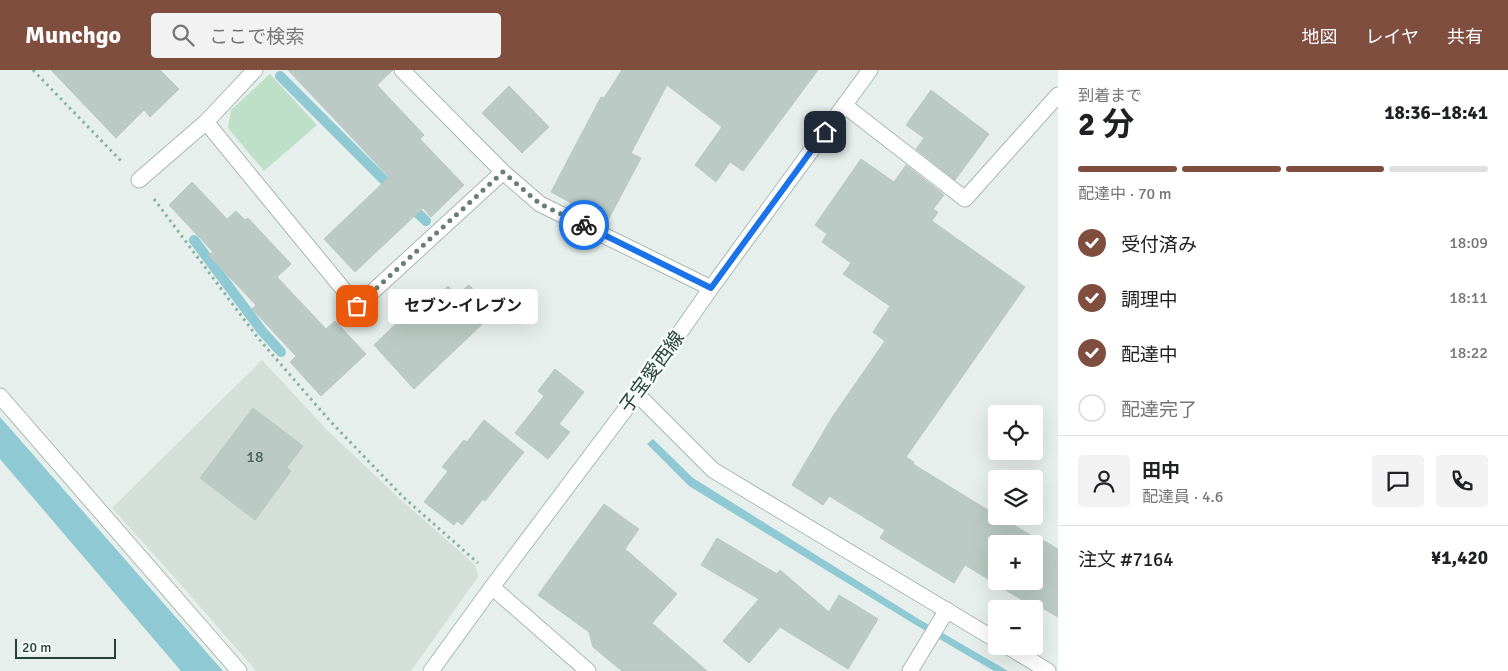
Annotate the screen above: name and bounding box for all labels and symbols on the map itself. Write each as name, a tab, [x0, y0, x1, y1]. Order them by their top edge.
pin	[804, 111, 846, 153]
courier	[559, 200, 609, 250]
pin	[336, 285, 378, 327]
callout: セブン-イレブン	[387, 288, 537, 324]
street label: 子宝愛西線	[614, 327, 690, 417]
house number: 18	[246, 447, 264, 467]
scale bar	[15, 636, 116, 659]

